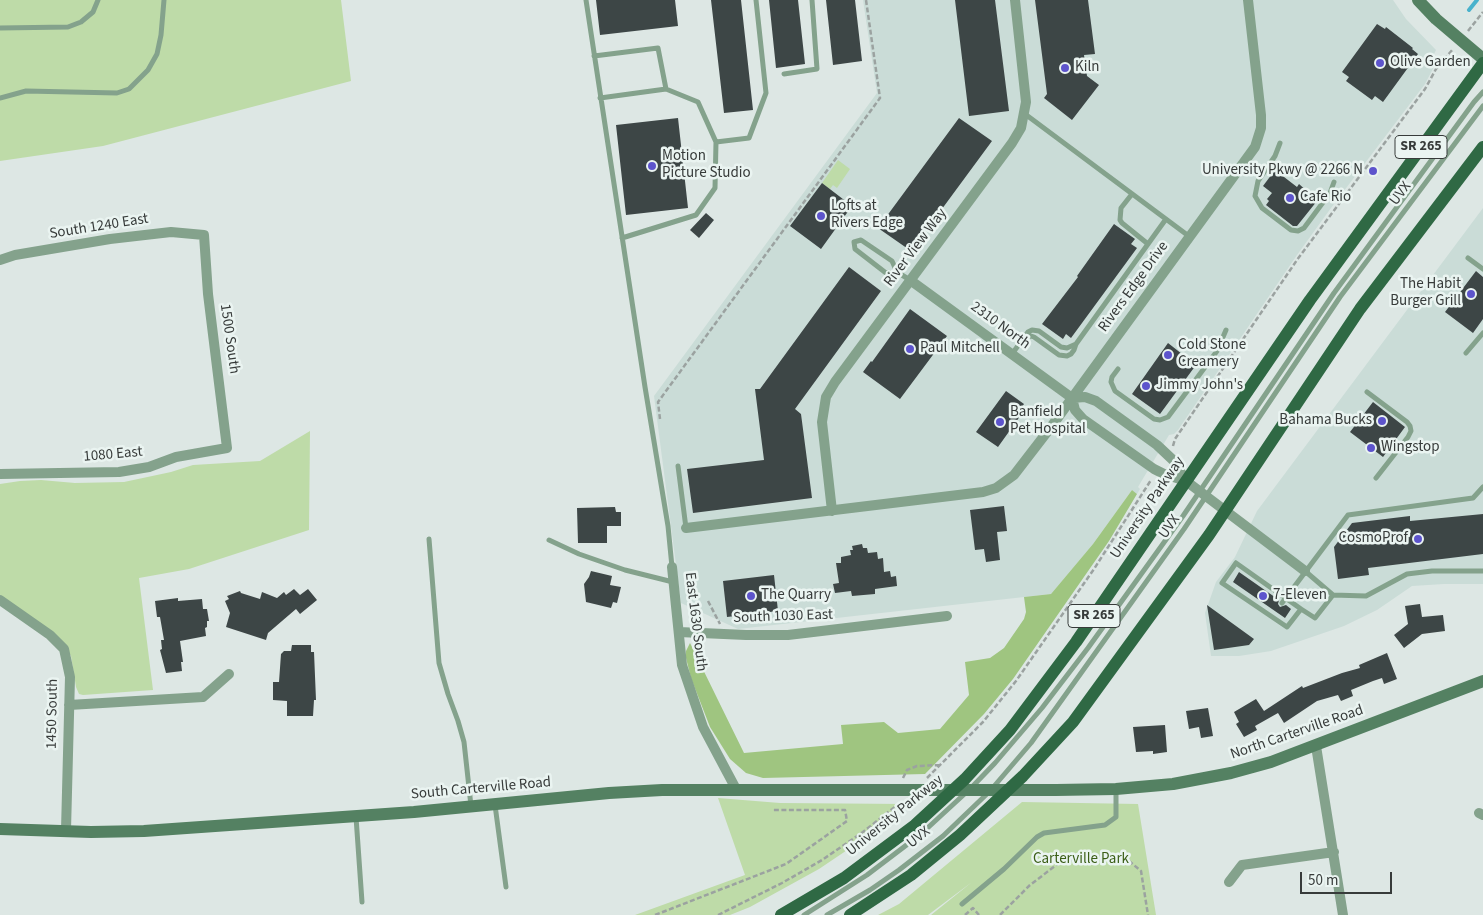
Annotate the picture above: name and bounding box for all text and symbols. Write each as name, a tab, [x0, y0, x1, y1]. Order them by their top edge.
place label: Olive Garden	[1390, 54, 1471, 72]
marker: Olive Garden	[1374, 57, 1386, 69]
place label: Kiln	[1075, 59, 1099, 77]
marker: Kiln	[1059, 62, 1071, 74]
road number: SR 265	[1395, 136, 1447, 158]
place label: Motion Picture Studio	[662, 148, 751, 183]
marker: Motion Picture Studio	[646, 160, 658, 172]
place label: University Pkwy @ 2266 N	[1202, 162, 1363, 180]
marker: University Pkwy @ 2266 N	[1367, 165, 1379, 177]
street label: UVX	[1386, 179, 1416, 209]
place label: Cafe Rio	[1300, 189, 1351, 207]
marker: Cafe Rio	[1284, 192, 1296, 204]
place label: Lofts at Rivers Edge	[831, 198, 903, 233]
street label: River View Way	[881, 205, 951, 291]
street label: South 1240 East	[48, 210, 150, 244]
marker: Lofts at Rivers Edge	[815, 210, 827, 222]
street label: Rivers Edge Drive	[1095, 238, 1173, 336]
place label: The Habit Burger Grill	[1390, 276, 1461, 311]
marker: The Habit Burger Grill	[1465, 288, 1477, 300]
street label: 2310 North	[967, 298, 1033, 354]
street label: 1500 South	[215, 303, 243, 375]
place label: Cold Stone Creamery	[1178, 337, 1246, 372]
place label: Paul Mitchell	[920, 340, 1000, 358]
marker: Paul Mitchell	[904, 343, 916, 355]
marker: Cold Stone Creamery	[1162, 349, 1174, 361]
place label: Jimmy John's	[1156, 377, 1243, 395]
marker: Jimmy John's	[1140, 380, 1152, 392]
place label: Banfield Pet Hospital	[1010, 404, 1086, 439]
place label: Bahama Bucks	[1279, 412, 1372, 430]
marker: Bahama Bucks	[1376, 415, 1388, 427]
marker: Banfield Pet Hospital	[994, 416, 1006, 428]
place label: Wingstop	[1381, 439, 1440, 457]
marker: Wingstop	[1365, 442, 1377, 454]
street label: 1080 East	[83, 443, 143, 467]
street label: University Parkway	[1107, 453, 1189, 563]
street label: UVX	[1155, 512, 1185, 542]
place label: CosmoProf	[1338, 530, 1408, 548]
marker: CosmoProf	[1412, 533, 1424, 545]
street label: East 1630 South	[680, 571, 710, 673]
place label: The Quarry	[761, 587, 831, 605]
place label: 7-Eleven	[1273, 587, 1327, 605]
marker: The Quarry	[745, 590, 757, 602]
marker: 7-Eleven	[1257, 590, 1269, 602]
road number: SR 265	[1068, 604, 1120, 628]
street label: South 1030 East	[733, 606, 833, 628]
street label: 1450 South	[43, 679, 63, 749]
street label: North Carterville Road	[1228, 702, 1366, 764]
street label: University Parkway	[843, 771, 947, 861]
street label: South Carterville Road	[410, 774, 552, 804]
street label: UVX	[904, 823, 934, 853]
park label: Carterville Park	[1033, 851, 1129, 869]
scale bar	[1303, 862, 1396, 894]
text: 50 m	[1308, 870, 1338, 891]

